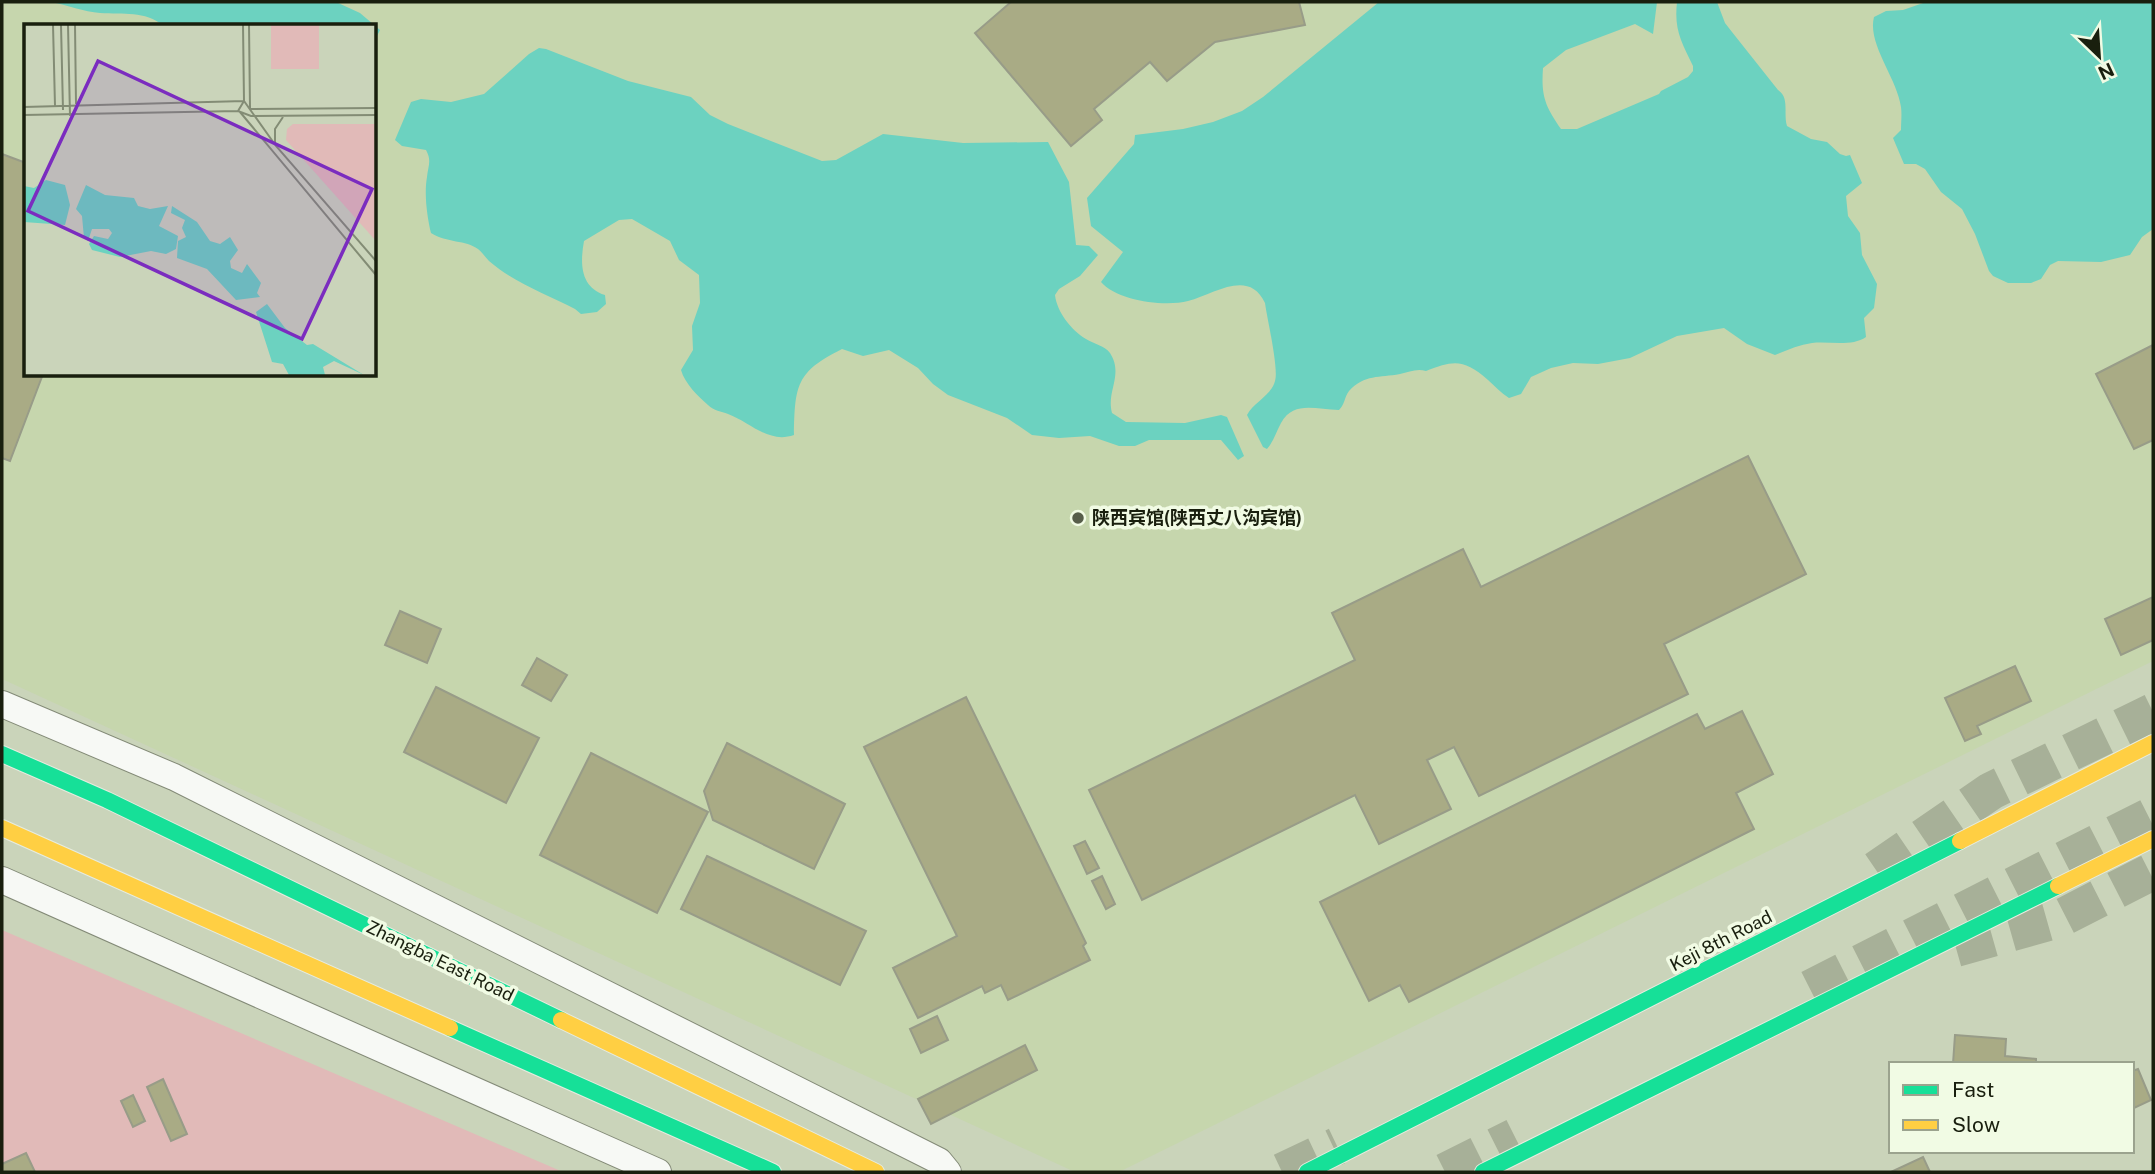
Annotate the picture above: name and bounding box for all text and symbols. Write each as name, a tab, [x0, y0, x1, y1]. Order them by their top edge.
north arrow	[2064, 21, 2134, 91]
inset map	[24, 24, 376, 376]
text: N	[2095, 58, 2118, 85]
place label: 陕西宾馆(陕西丈八沟宾馆)	[1092, 507, 1302, 528]
marker: 陕西宾馆(陕西丈八沟宾馆)	[1070, 510, 1086, 526]
street label: Keji 8th Road	[1666, 906, 1775, 975]
street label: Zhangba East Road	[363, 916, 518, 1005]
legend	[1889, 1062, 2134, 1153]
text: Fast	[1952, 1077, 1994, 1102]
text: Slow	[1952, 1112, 2000, 1137]

